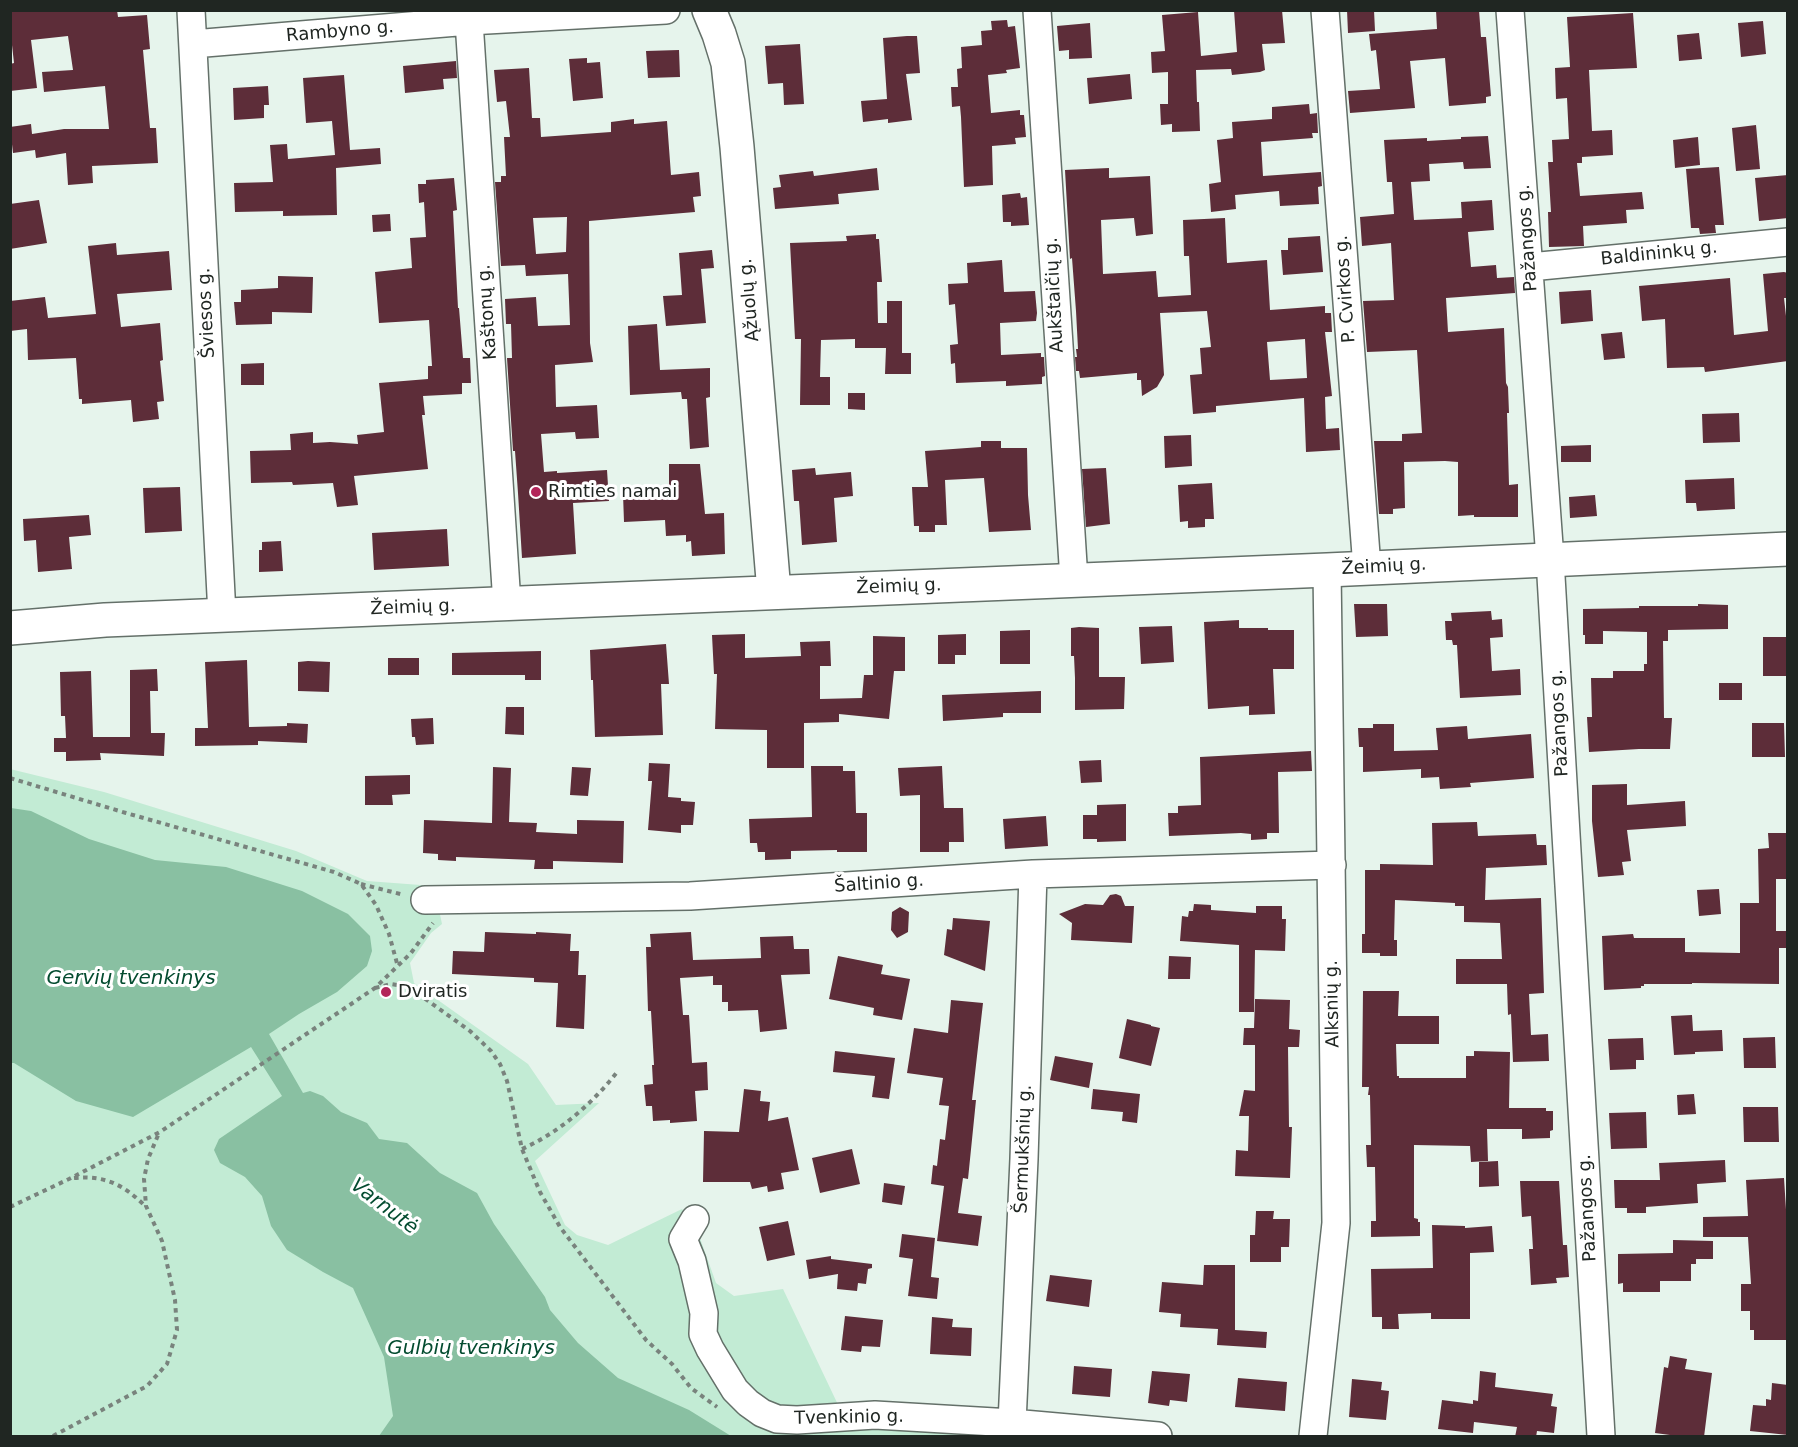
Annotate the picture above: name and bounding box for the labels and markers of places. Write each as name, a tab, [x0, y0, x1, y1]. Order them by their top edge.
place label: Rimties namai	[548, 481, 677, 503]
marker: Rimties namai	[529, 485, 543, 499]
place label: Dviratis	[398, 981, 467, 1003]
marker: Dviratis	[379, 985, 393, 999]

